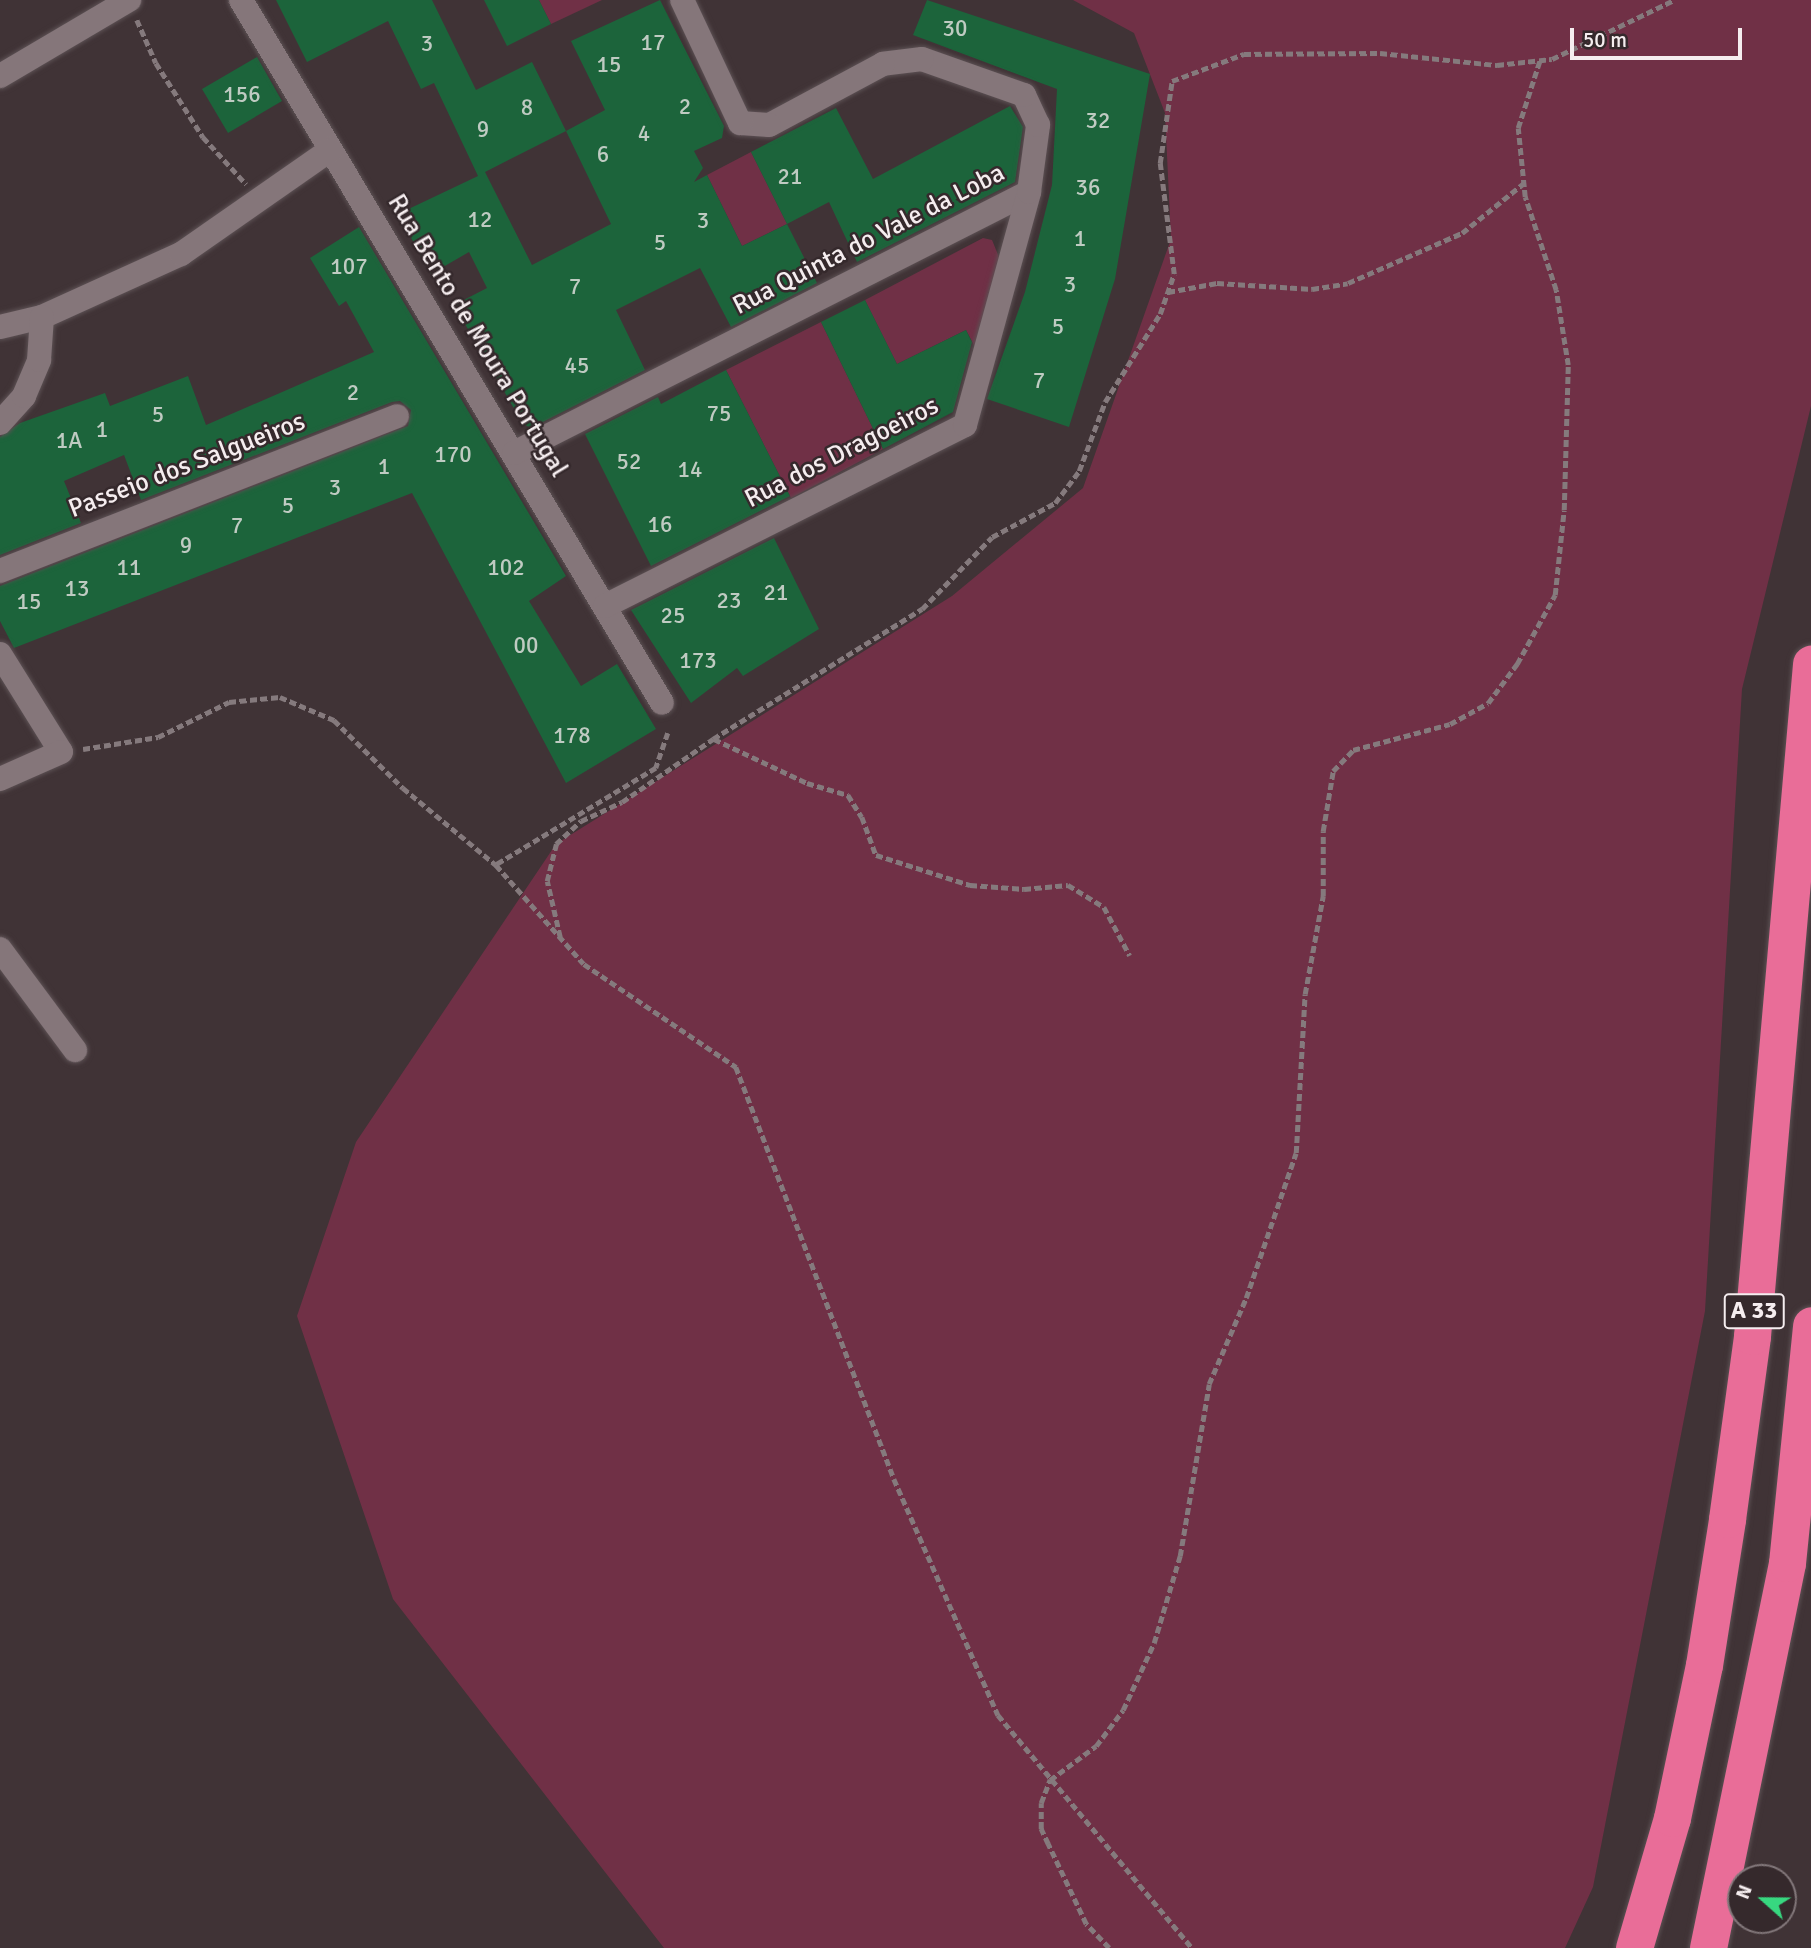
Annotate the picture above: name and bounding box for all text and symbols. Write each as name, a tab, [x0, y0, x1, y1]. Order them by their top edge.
scale bar	[1573, 14, 1744, 58]
house number: 30	[943, 15, 967, 43]
text: 50 m	[1583, 27, 1627, 53]
house number: 17	[641, 29, 665, 57]
house number: 3	[421, 30, 433, 58]
house number: 15	[597, 51, 621, 79]
house number: 156	[223, 81, 261, 109]
house number: 2	[679, 93, 691, 121]
house number: 8	[521, 94, 533, 122]
house number: 32	[1086, 107, 1110, 135]
house number: 9	[477, 116, 489, 144]
house number: 4	[638, 120, 650, 148]
house number: 6	[597, 141, 609, 169]
street label: Rua Quinta do Vale da Loba	[728, 158, 1010, 322]
house number: 21	[778, 163, 802, 191]
house number: 36	[1076, 174, 1100, 202]
street label: Rua Bento de Moura Portugal	[380, 189, 574, 483]
house number: 12	[468, 206, 492, 234]
house number: 3	[697, 207, 709, 235]
house number: 1	[1074, 225, 1086, 253]
house number: 5	[654, 229, 666, 257]
house number: 107	[330, 253, 368, 281]
house number: 3	[1064, 271, 1076, 299]
house number: 7	[569, 273, 581, 301]
house number: 5	[1052, 313, 1064, 341]
house number: 45	[565, 352, 589, 380]
house number: 7	[1033, 367, 1045, 395]
house number: 2	[347, 379, 359, 407]
street label: Rua dos Dragoeiros	[740, 391, 944, 515]
house number: 75	[707, 400, 731, 428]
house number: 5	[152, 401, 164, 429]
street label: Passeio dos Salgueiros	[64, 406, 310, 526]
house number: 1	[96, 416, 108, 444]
house number: 1A	[56, 427, 82, 455]
house number: 170	[434, 441, 472, 469]
house number: 52	[617, 448, 641, 476]
house number: 1	[378, 453, 390, 481]
house number: 14	[678, 456, 702, 484]
house number: 3	[329, 474, 341, 502]
house number: 5	[282, 492, 294, 520]
house number: 16	[648, 511, 672, 539]
house number: 7	[231, 512, 243, 540]
house number: 9	[180, 532, 192, 560]
house number: 11	[117, 554, 141, 582]
house number: 102	[487, 554, 525, 582]
house number: 13	[65, 575, 89, 603]
house number: 21	[764, 579, 788, 607]
house number: 23	[717, 587, 741, 615]
house number: 15	[17, 588, 41, 616]
house number: 25	[661, 602, 685, 630]
house number: 00	[514, 632, 538, 660]
house number: 173	[679, 647, 717, 675]
house number: 178	[553, 722, 591, 750]
road number: A 33	[1722, 1290, 1786, 1331]
north arrow	[1727, 1864, 1797, 1934]
text: N	[1731, 1882, 1758, 1903]

